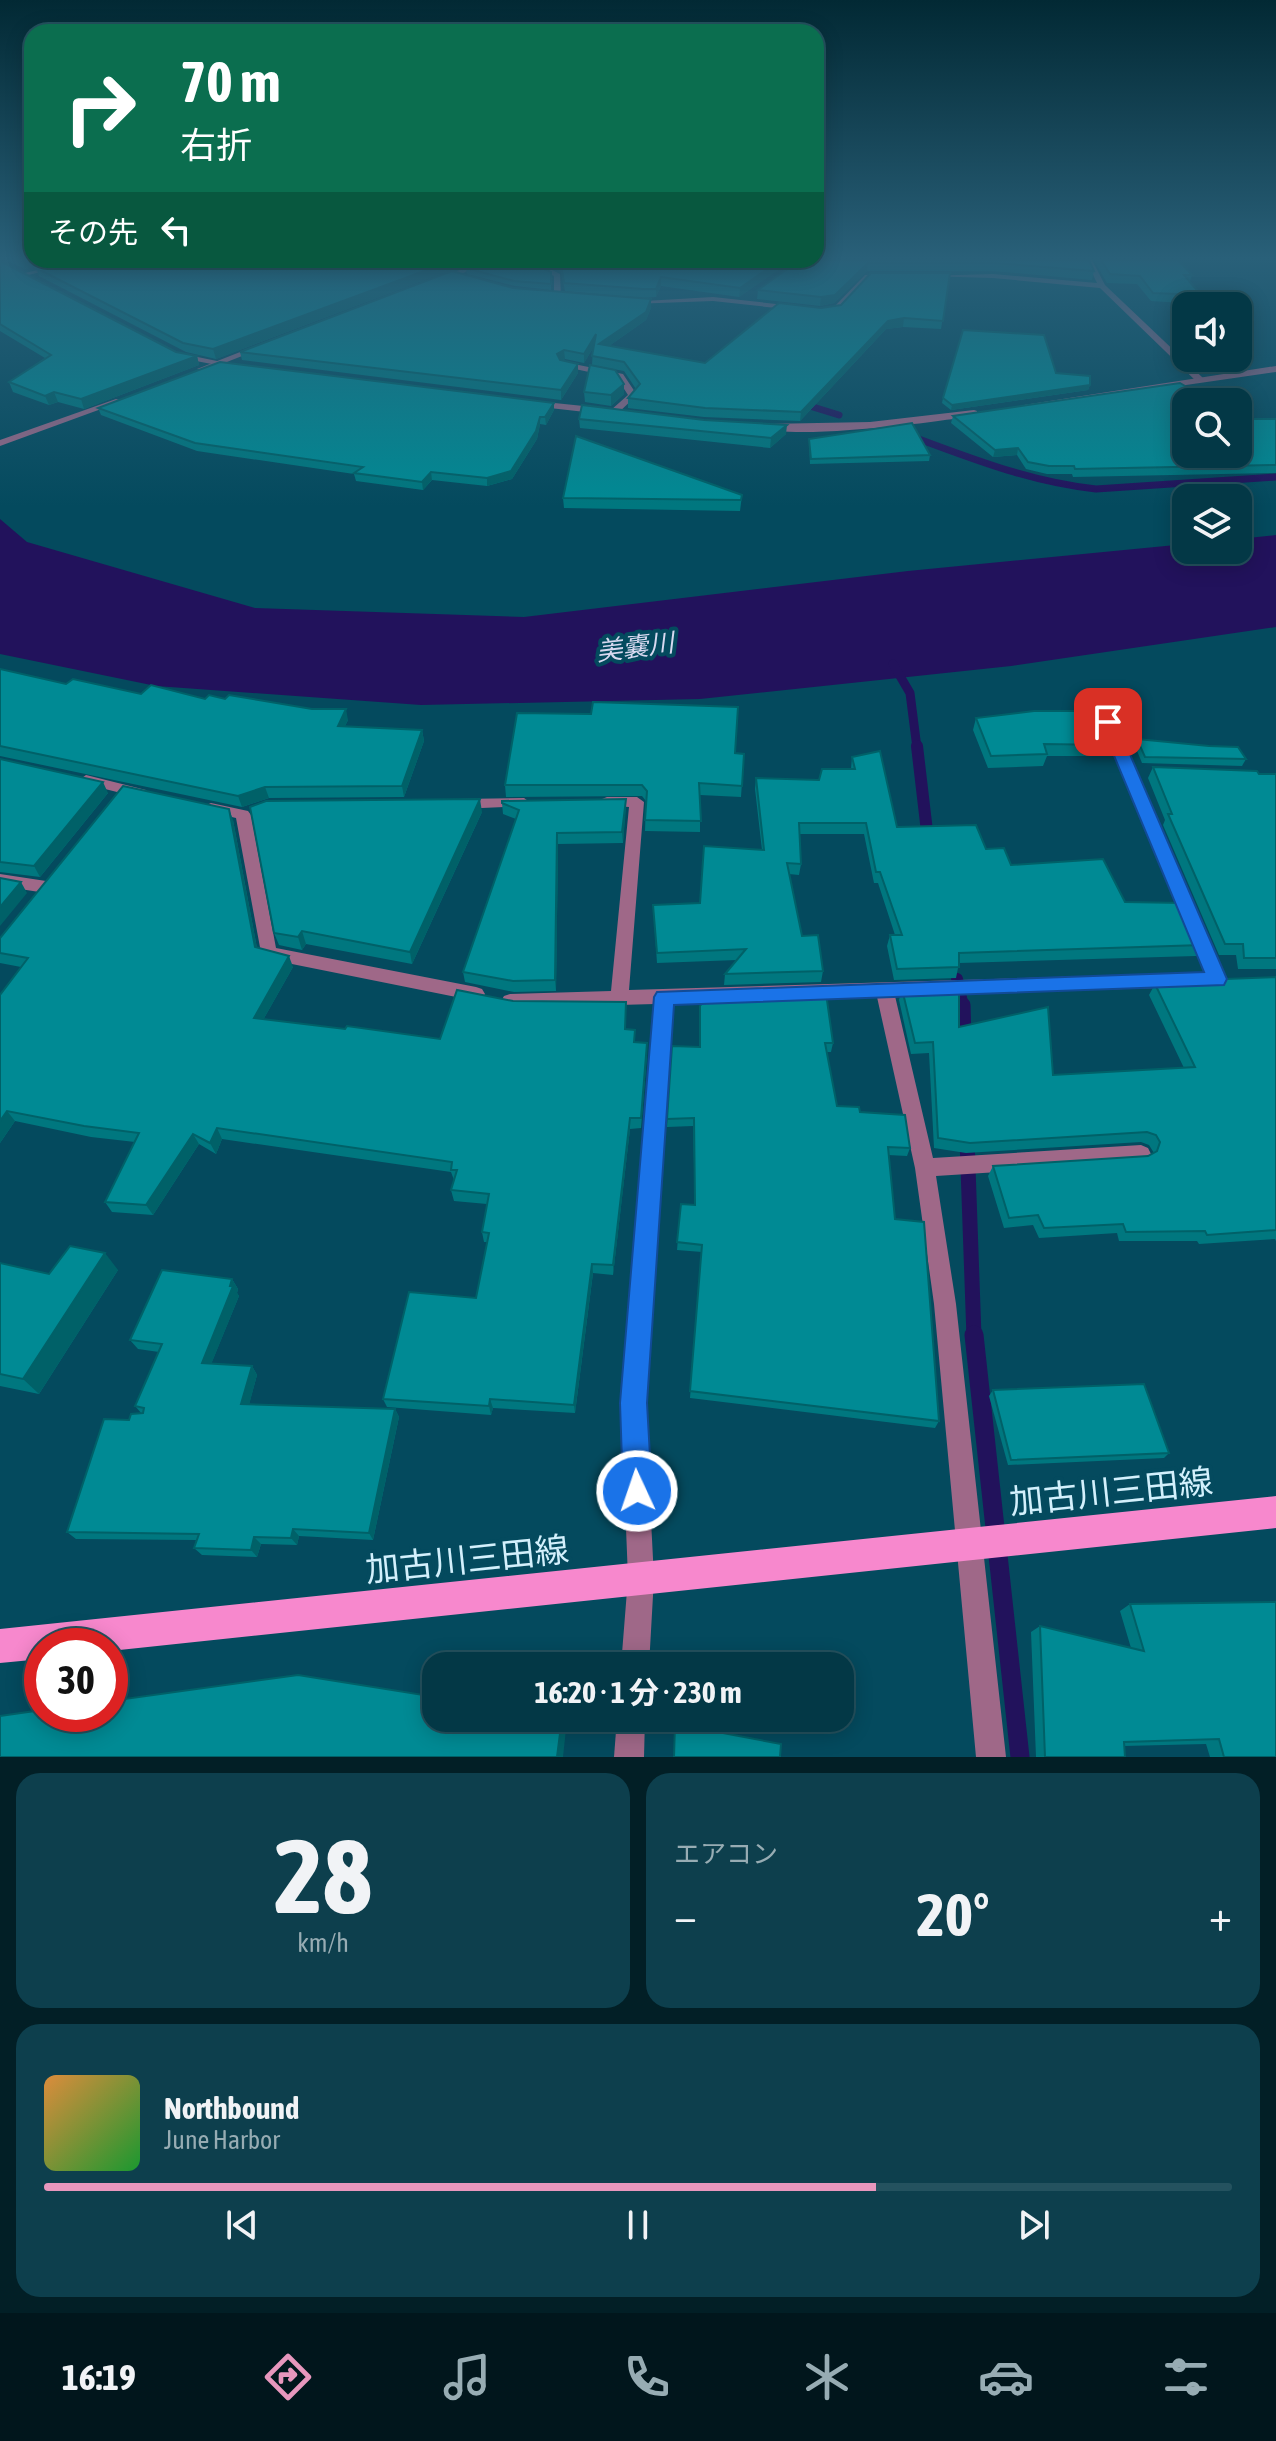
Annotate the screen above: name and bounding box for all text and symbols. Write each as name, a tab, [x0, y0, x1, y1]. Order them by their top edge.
text: 70 m	[180, 50, 281, 114]
icon: right	[48, 56, 152, 160]
text: 右折	[180, 124, 252, 166]
icon: left	[154, 208, 198, 252]
text: その先	[48, 215, 138, 249]
map controls	[1172, 292, 1252, 564]
button: sound	[1172, 292, 1252, 372]
button: search	[1172, 388, 1252, 468]
button: layers	[1172, 484, 1252, 564]
water label: 美嚢川	[594, 627, 679, 667]
pin	[1074, 688, 1142, 756]
icon: arrive	[1086, 700, 1130, 744]
position arrow	[595, 1449, 679, 1533]
street label: 加古川三田線	[1008, 1461, 1214, 1521]
street label: 加古川三田線	[364, 1529, 570, 1589]
speed limit sign: 30	[24, 1628, 128, 1732]
text: 16:20 · 1 分 · 230 m	[534, 1675, 742, 1709]
text: 28	[274, 1816, 372, 1935]
text: エアコン	[674, 1839, 778, 1869]
text: 20°	[917, 1880, 989, 1949]
text: −	[674, 1890, 697, 1940]
text: +	[1209, 1890, 1232, 1940]
text: km/h	[297, 1928, 349, 1958]
text: Northbound	[164, 2091, 299, 2125]
text: June Harbor	[164, 2125, 280, 2155]
icon: previous	[220, 2203, 264, 2247]
icon: pause	[616, 2203, 660, 2247]
icon: next	[1012, 2203, 1056, 2247]
icon: directions	[260, 2349, 316, 2405]
icon: music	[439, 2349, 495, 2405]
icon: phone	[619, 2349, 675, 2405]
icon: climate	[799, 2349, 855, 2405]
icon: car	[978, 2349, 1034, 2405]
icon: filters	[1158, 2349, 1214, 2405]
text: 16:19	[62, 2356, 136, 2398]

